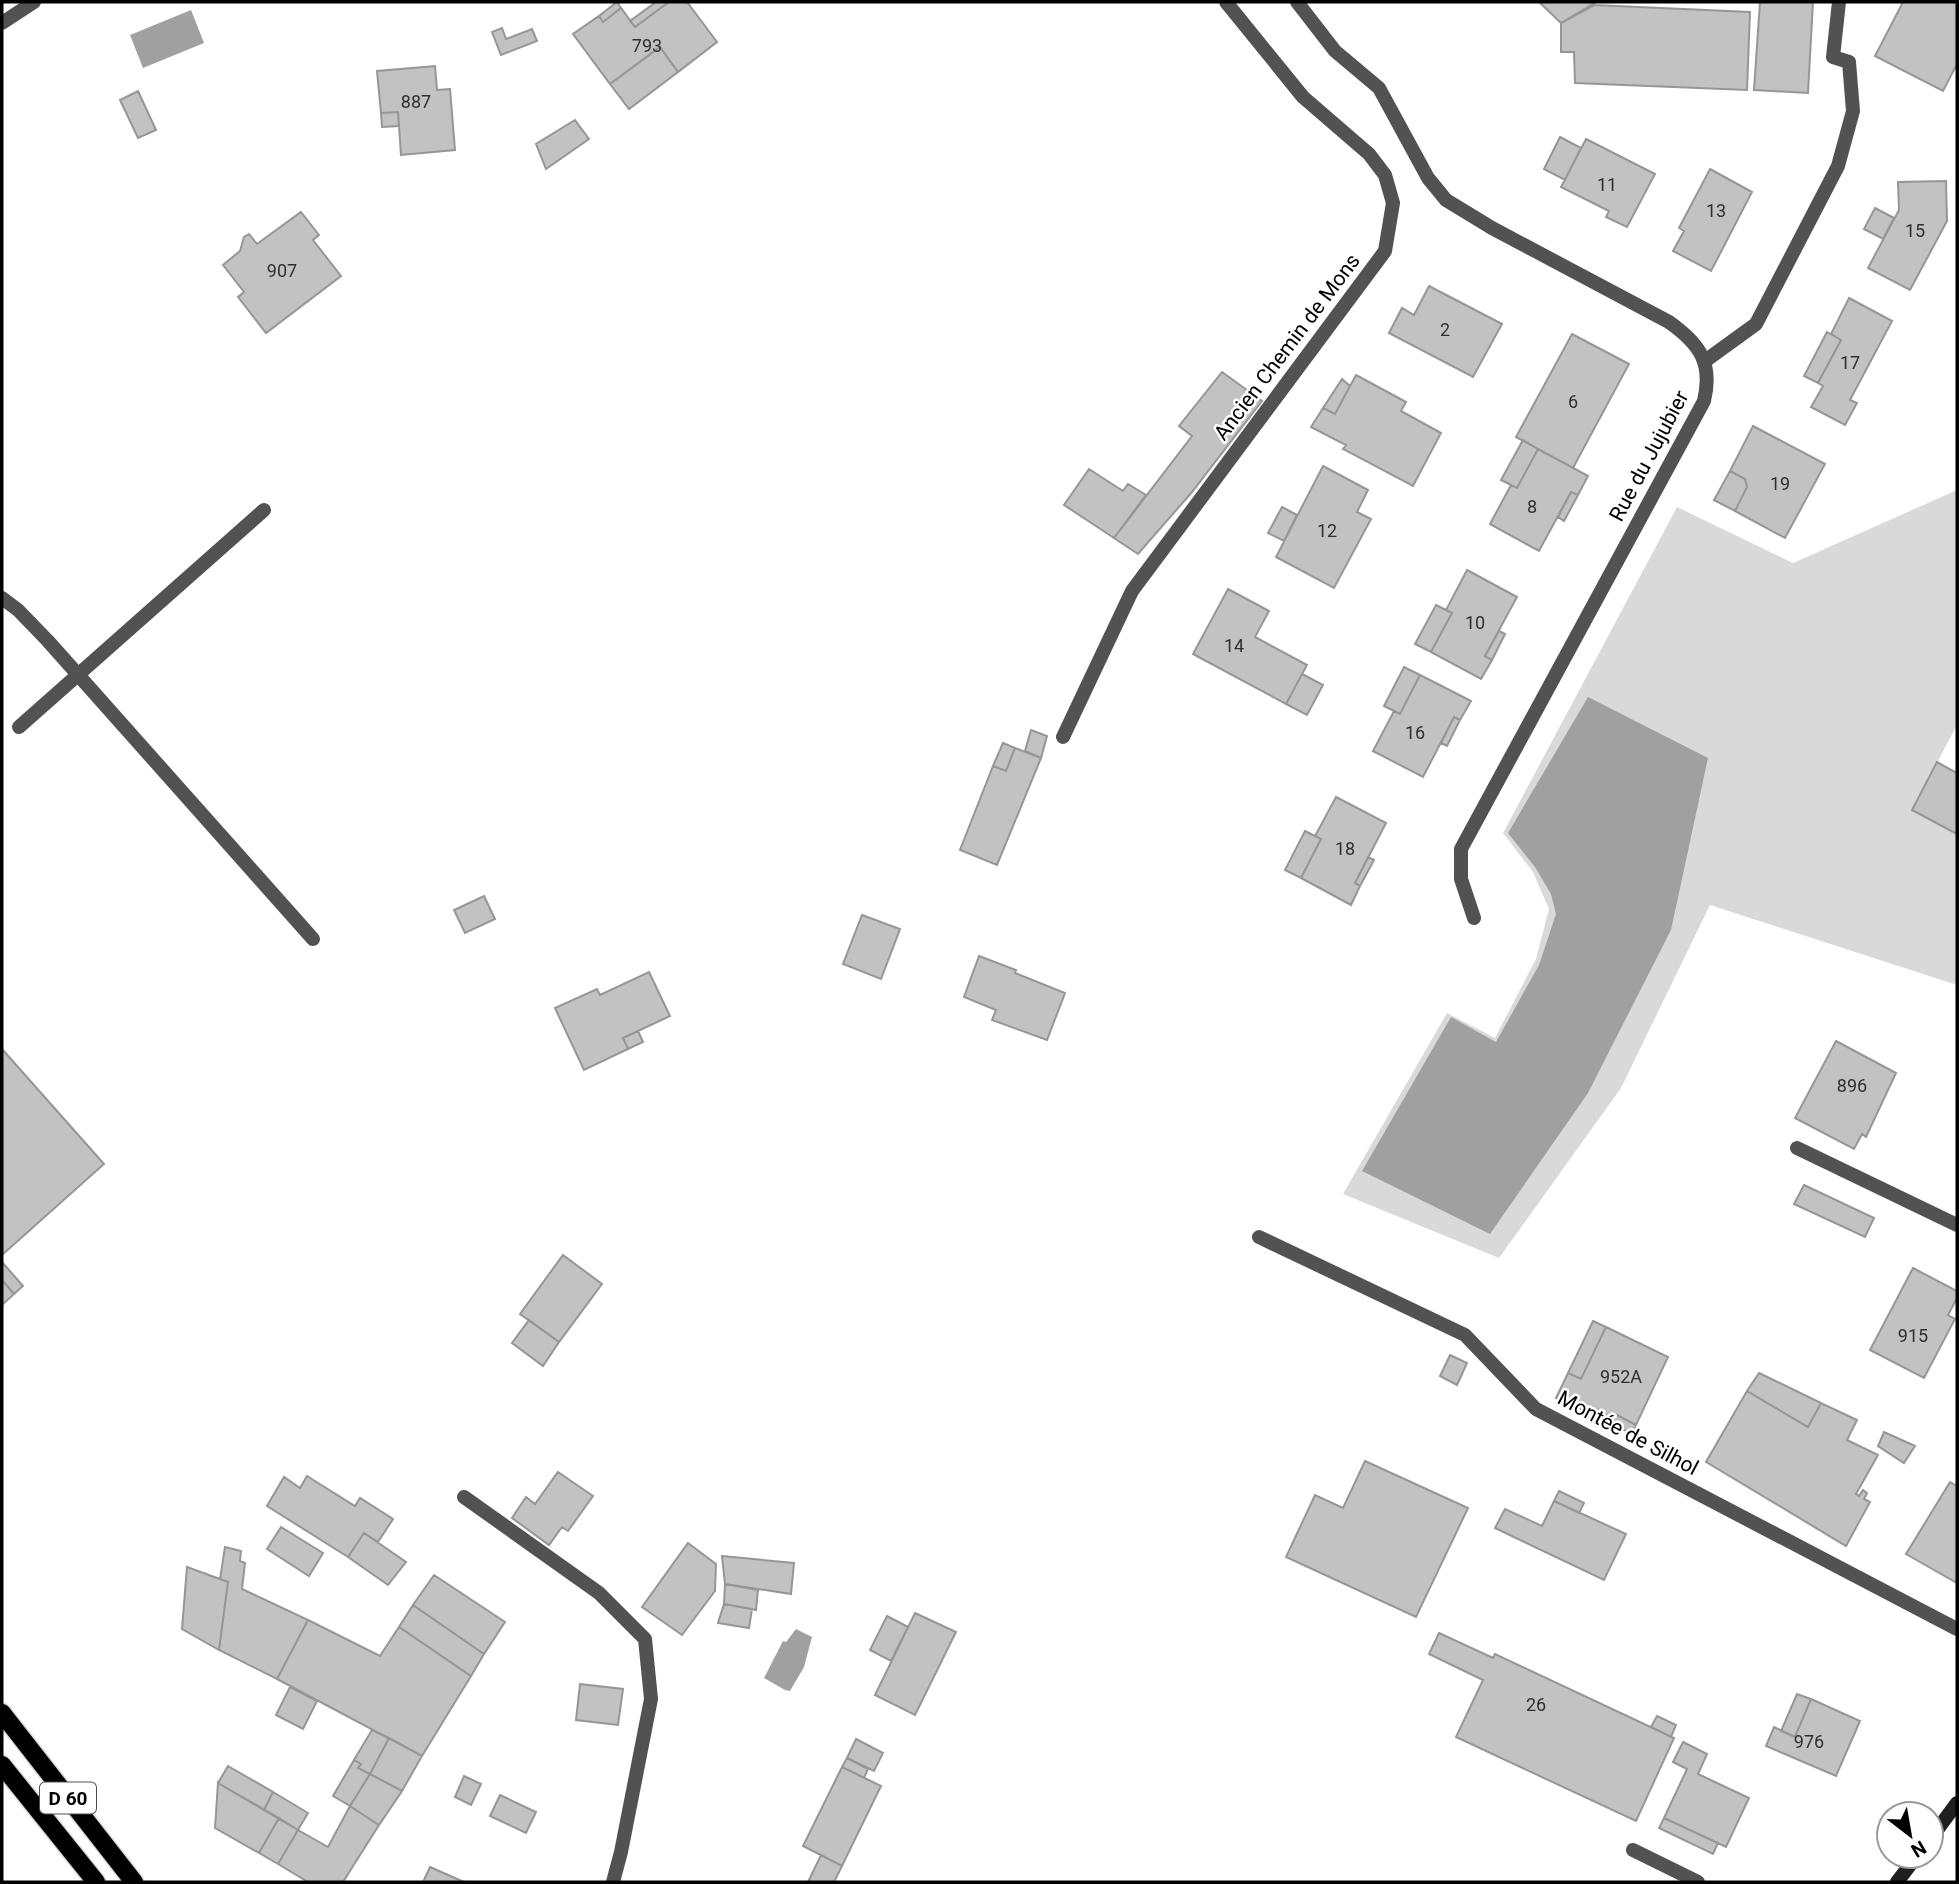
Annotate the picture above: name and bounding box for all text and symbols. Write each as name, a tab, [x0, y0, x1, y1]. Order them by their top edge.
house number: 793	[632, 35, 662, 56]
house number: 887	[401, 91, 431, 112]
house number: 11	[1597, 174, 1617, 195]
house number: 13	[1706, 200, 1726, 221]
house number: 15	[1905, 220, 1925, 241]
street label: Ancien Chemin de Mons	[1209, 249, 1365, 445]
house number: 907	[267, 260, 297, 281]
house number: 2	[1440, 319, 1450, 340]
house number: 17	[1840, 352, 1860, 373]
street label: Rue du Jujubier	[1605, 387, 1693, 525]
house number: 6	[1568, 391, 1578, 412]
house number: 19	[1770, 473, 1790, 494]
house number: 8	[1527, 496, 1537, 517]
house number: 12	[1317, 520, 1337, 541]
house number: 10	[1465, 612, 1485, 633]
house number: 14	[1224, 635, 1244, 656]
house number: 16	[1405, 722, 1425, 743]
house number: 18	[1335, 838, 1355, 859]
house number: 896	[1837, 1075, 1867, 1096]
house number: 915	[1898, 1325, 1928, 1346]
house number: 952A	[1600, 1366, 1642, 1387]
street label: Montée de Silhol	[1554, 1386, 1702, 1480]
house number: 26	[1526, 1694, 1546, 1715]
house number: 976	[1794, 1731, 1824, 1752]
road number: D 60	[40, 1782, 96, 1814]
north arrow	[1875, 1800, 1945, 1870]
text: N	[1907, 1836, 1930, 1862]

